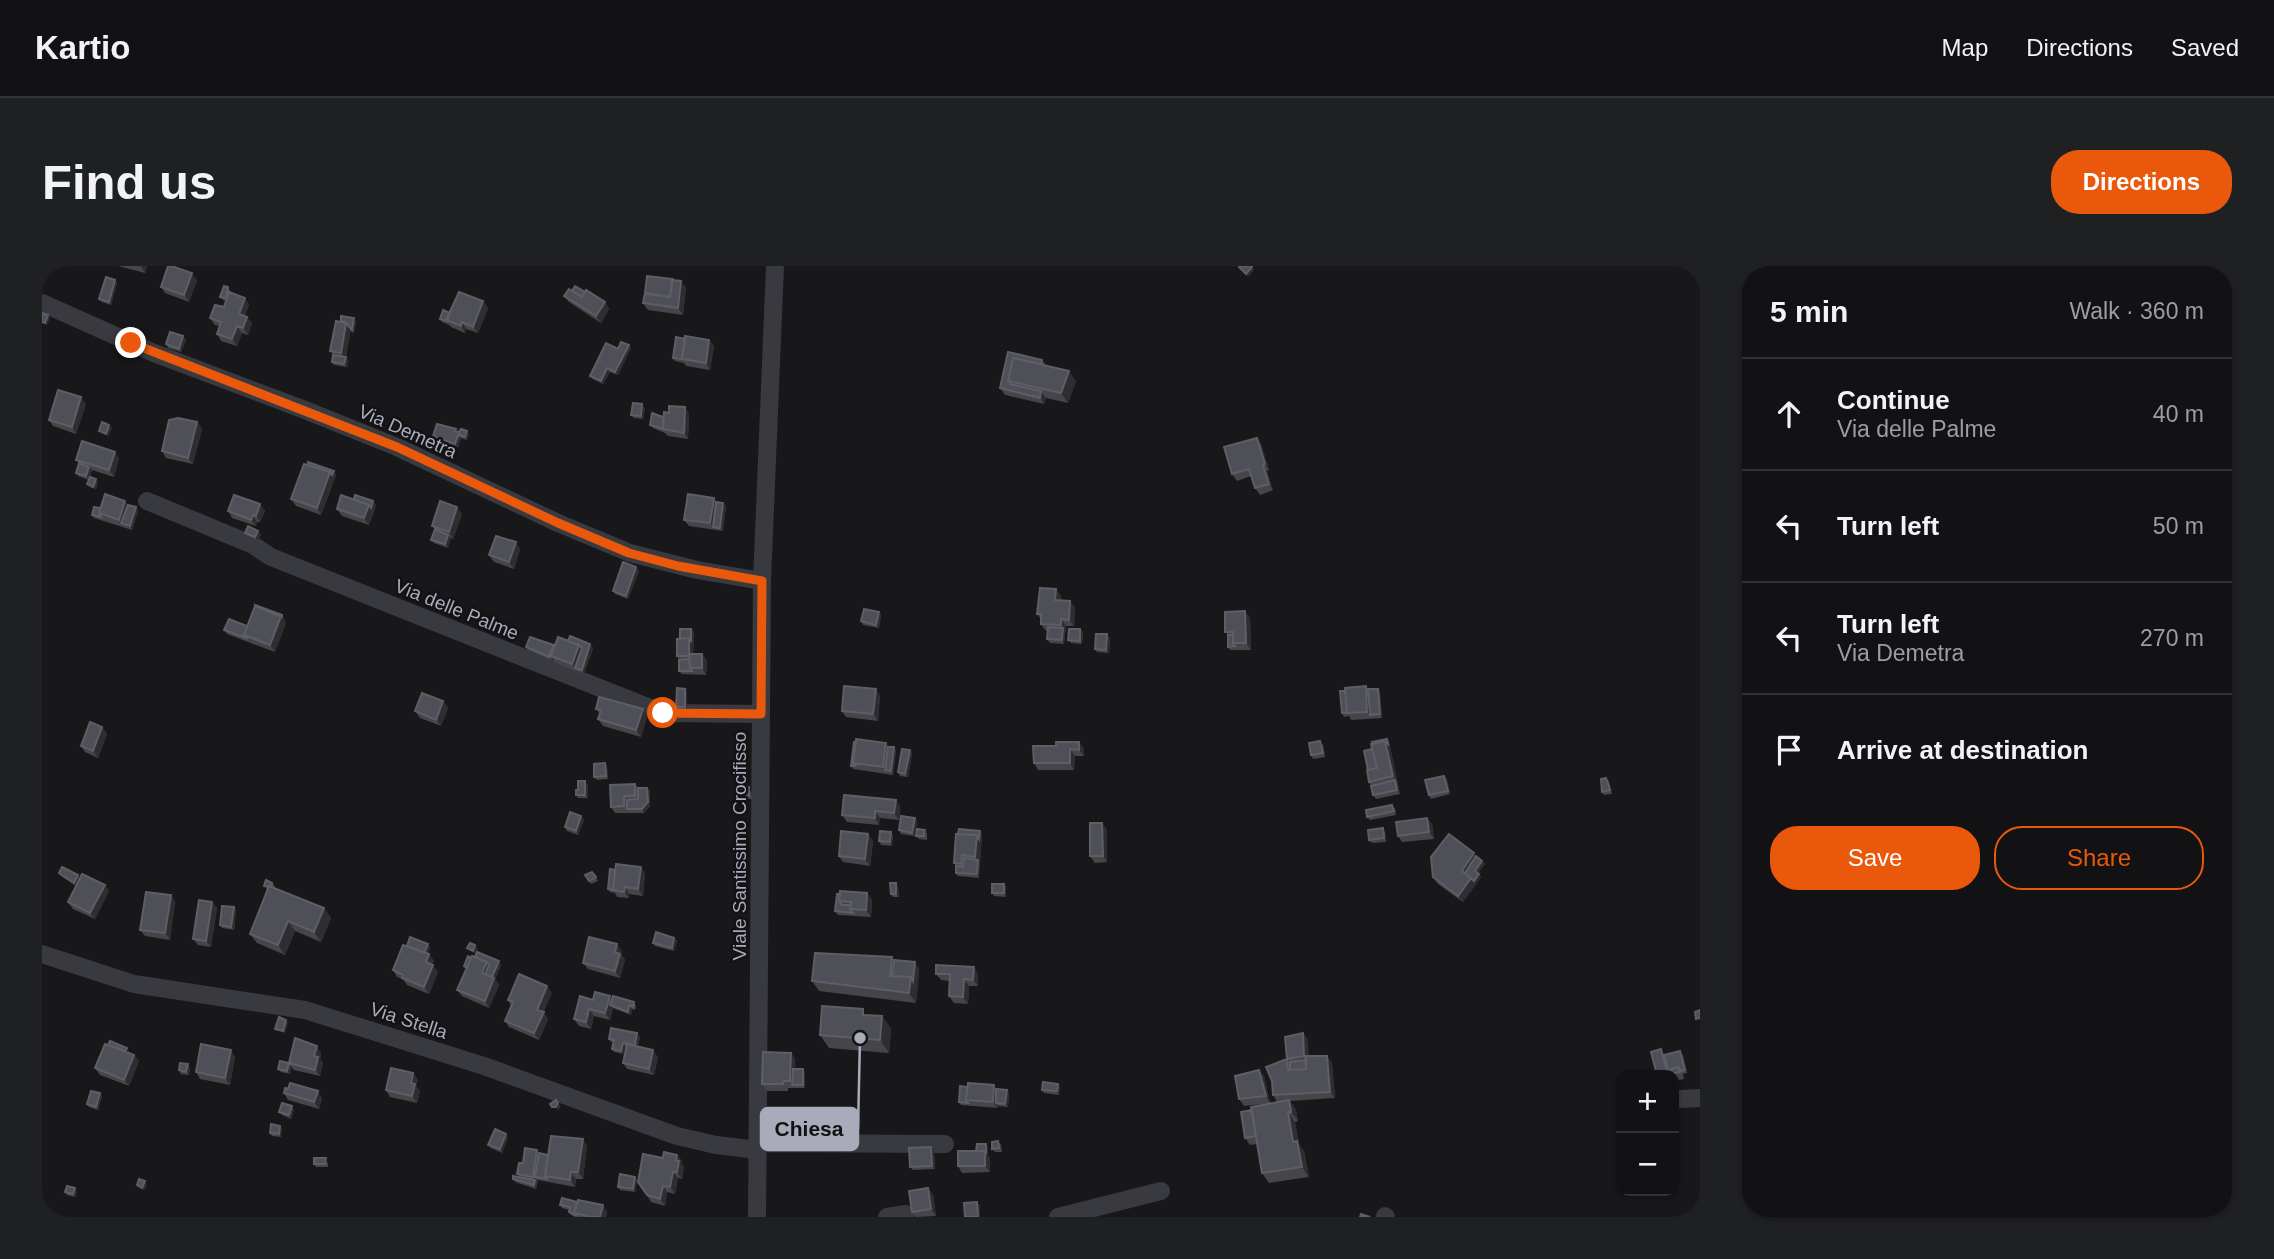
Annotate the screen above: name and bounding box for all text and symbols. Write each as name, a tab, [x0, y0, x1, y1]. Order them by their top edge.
text: Kartio	[35, 29, 130, 66]
text: Map	[1942, 34, 1988, 61]
text: Directions	[2026, 34, 2133, 61]
text: Saved	[2171, 34, 2239, 61]
button: Directions	[2051, 150, 2232, 214]
text: Find us	[42, 155, 216, 209]
text: 5 min	[1770, 295, 1848, 328]
text: Walk · 360 m	[2069, 298, 2204, 324]
route end	[115, 327, 146, 358]
text: Continue	[1837, 385, 1950, 415]
icon: ahead	[1770, 395, 1808, 433]
street label: Via Demetra	[355, 400, 461, 463]
text: 40 m	[2153, 401, 2204, 427]
text: Via delle Palme	[1837, 416, 1996, 442]
icon: left	[1770, 507, 1808, 545]
text: Turn left	[1837, 511, 1939, 541]
text: 50 m	[2153, 513, 2204, 539]
street label: Via delle Palme	[392, 575, 522, 644]
text: Turn left	[1837, 609, 1939, 639]
icon: left	[1770, 619, 1808, 657]
text: 270 m	[2140, 625, 2204, 651]
text: Via Demetra	[1837, 640, 1964, 666]
route start	[647, 697, 678, 728]
icon: arrive	[1770, 731, 1808, 769]
street label: Viale Santissimo Crocifisso	[729, 732, 750, 960]
text: Arrive at destination	[1837, 735, 2088, 765]
button: Save	[1770, 826, 1980, 890]
button: Share	[1994, 826, 2204, 890]
street label: Via Stella	[368, 998, 451, 1043]
map controls	[1616, 1070, 1679, 1196]
button: +	[1616, 1070, 1679, 1133]
callout: Chiesa	[761, 1108, 858, 1150]
text: Chiesa	[775, 1117, 844, 1140]
button: −	[1616, 1133, 1679, 1196]

